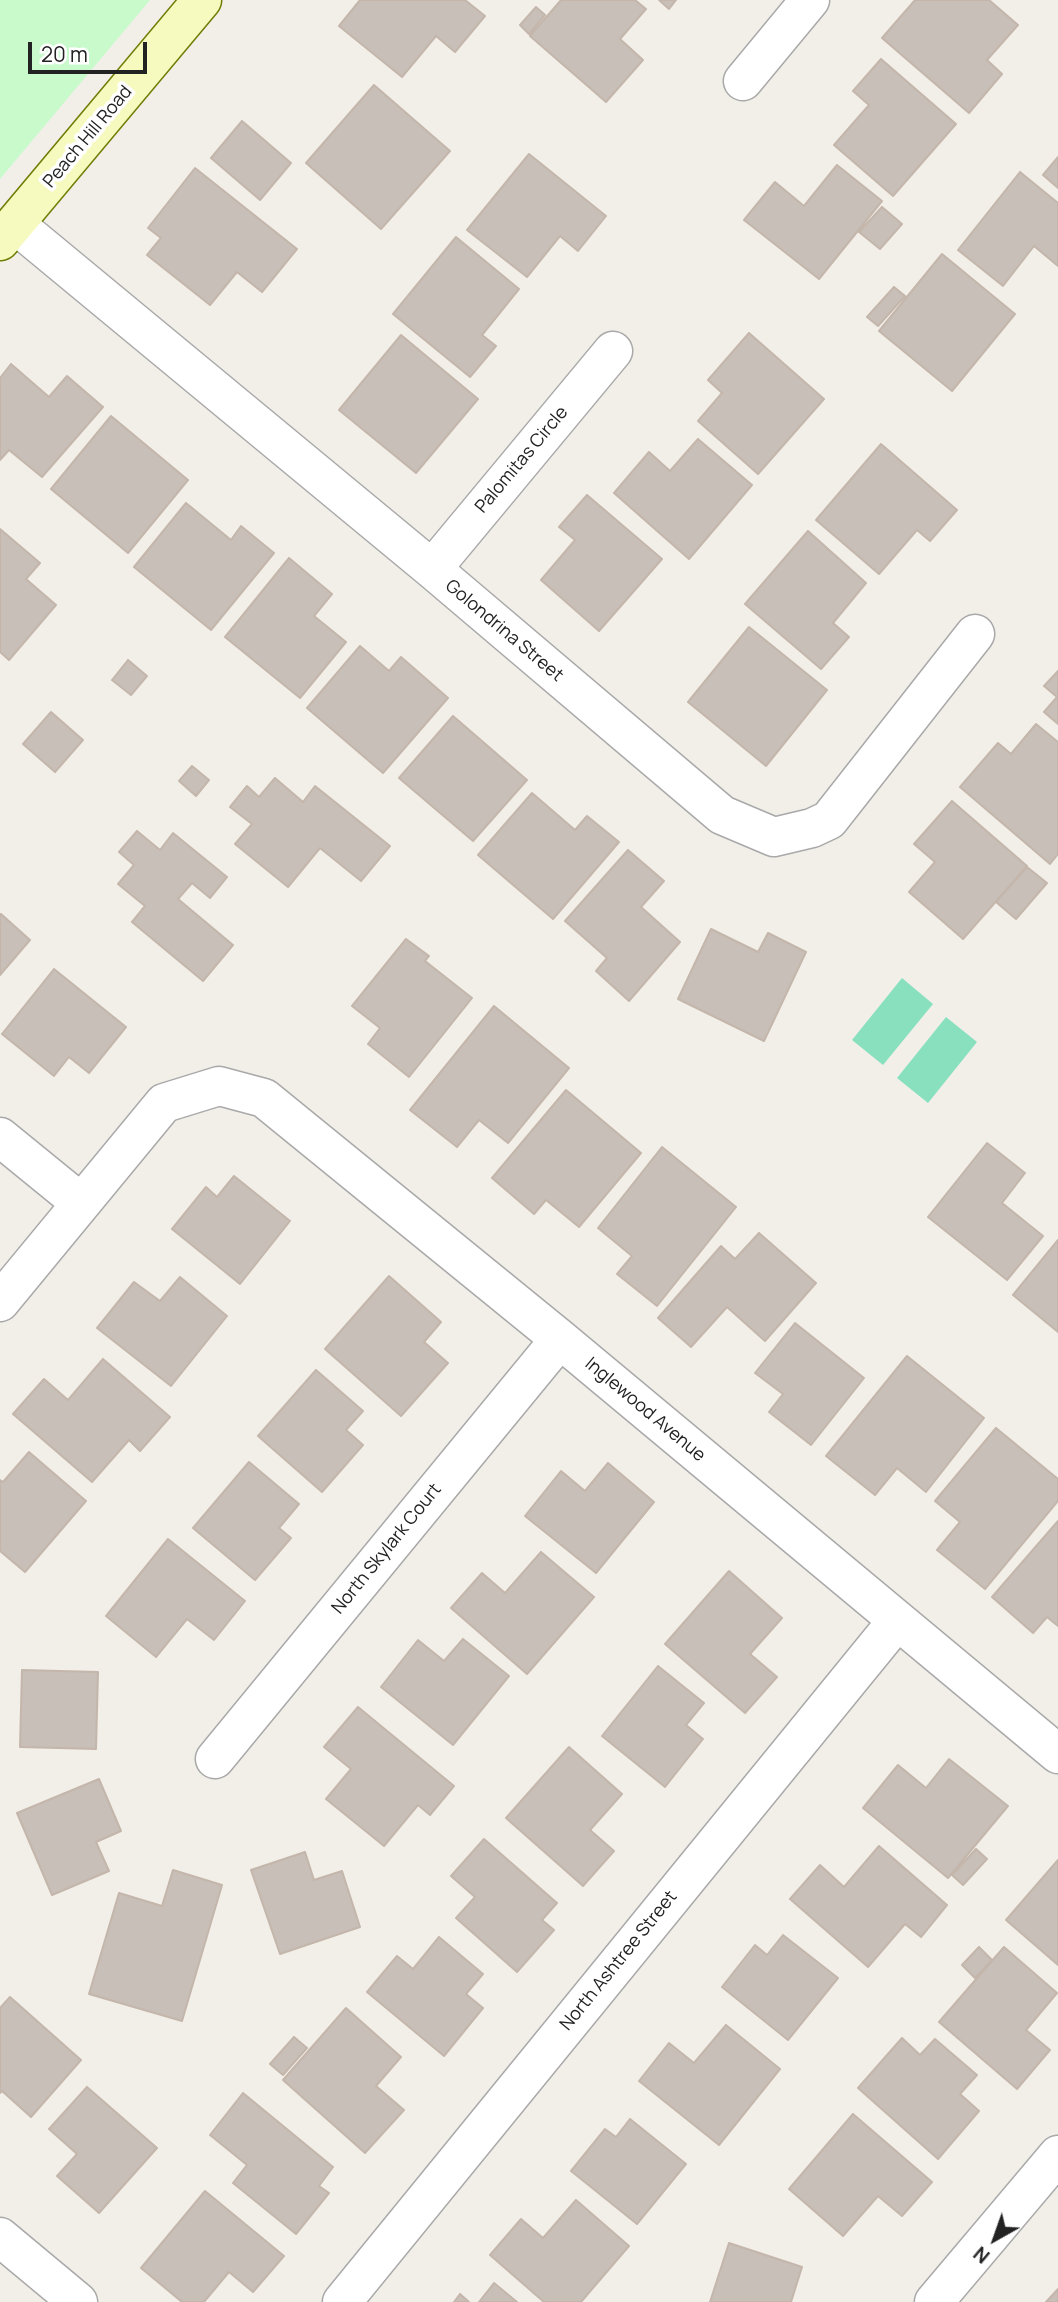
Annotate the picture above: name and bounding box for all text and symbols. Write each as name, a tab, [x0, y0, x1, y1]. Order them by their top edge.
scale bar	[32, 28, 150, 72]
text: 20 m	[41, 40, 88, 68]
street label: Peach Hill Road	[39, 82, 137, 192]
street label: Palomitas Circle	[471, 402, 573, 518]
street label: Golondrina Street	[441, 575, 567, 687]
street label: Inglewood Avenue	[580, 1353, 710, 1467]
street label: North Skylark Court	[328, 1479, 446, 1619]
street label: North Ashtree Street	[556, 1887, 682, 2035]
north arrow	[960, 2204, 1030, 2274]
text: N	[968, 2241, 995, 2269]

